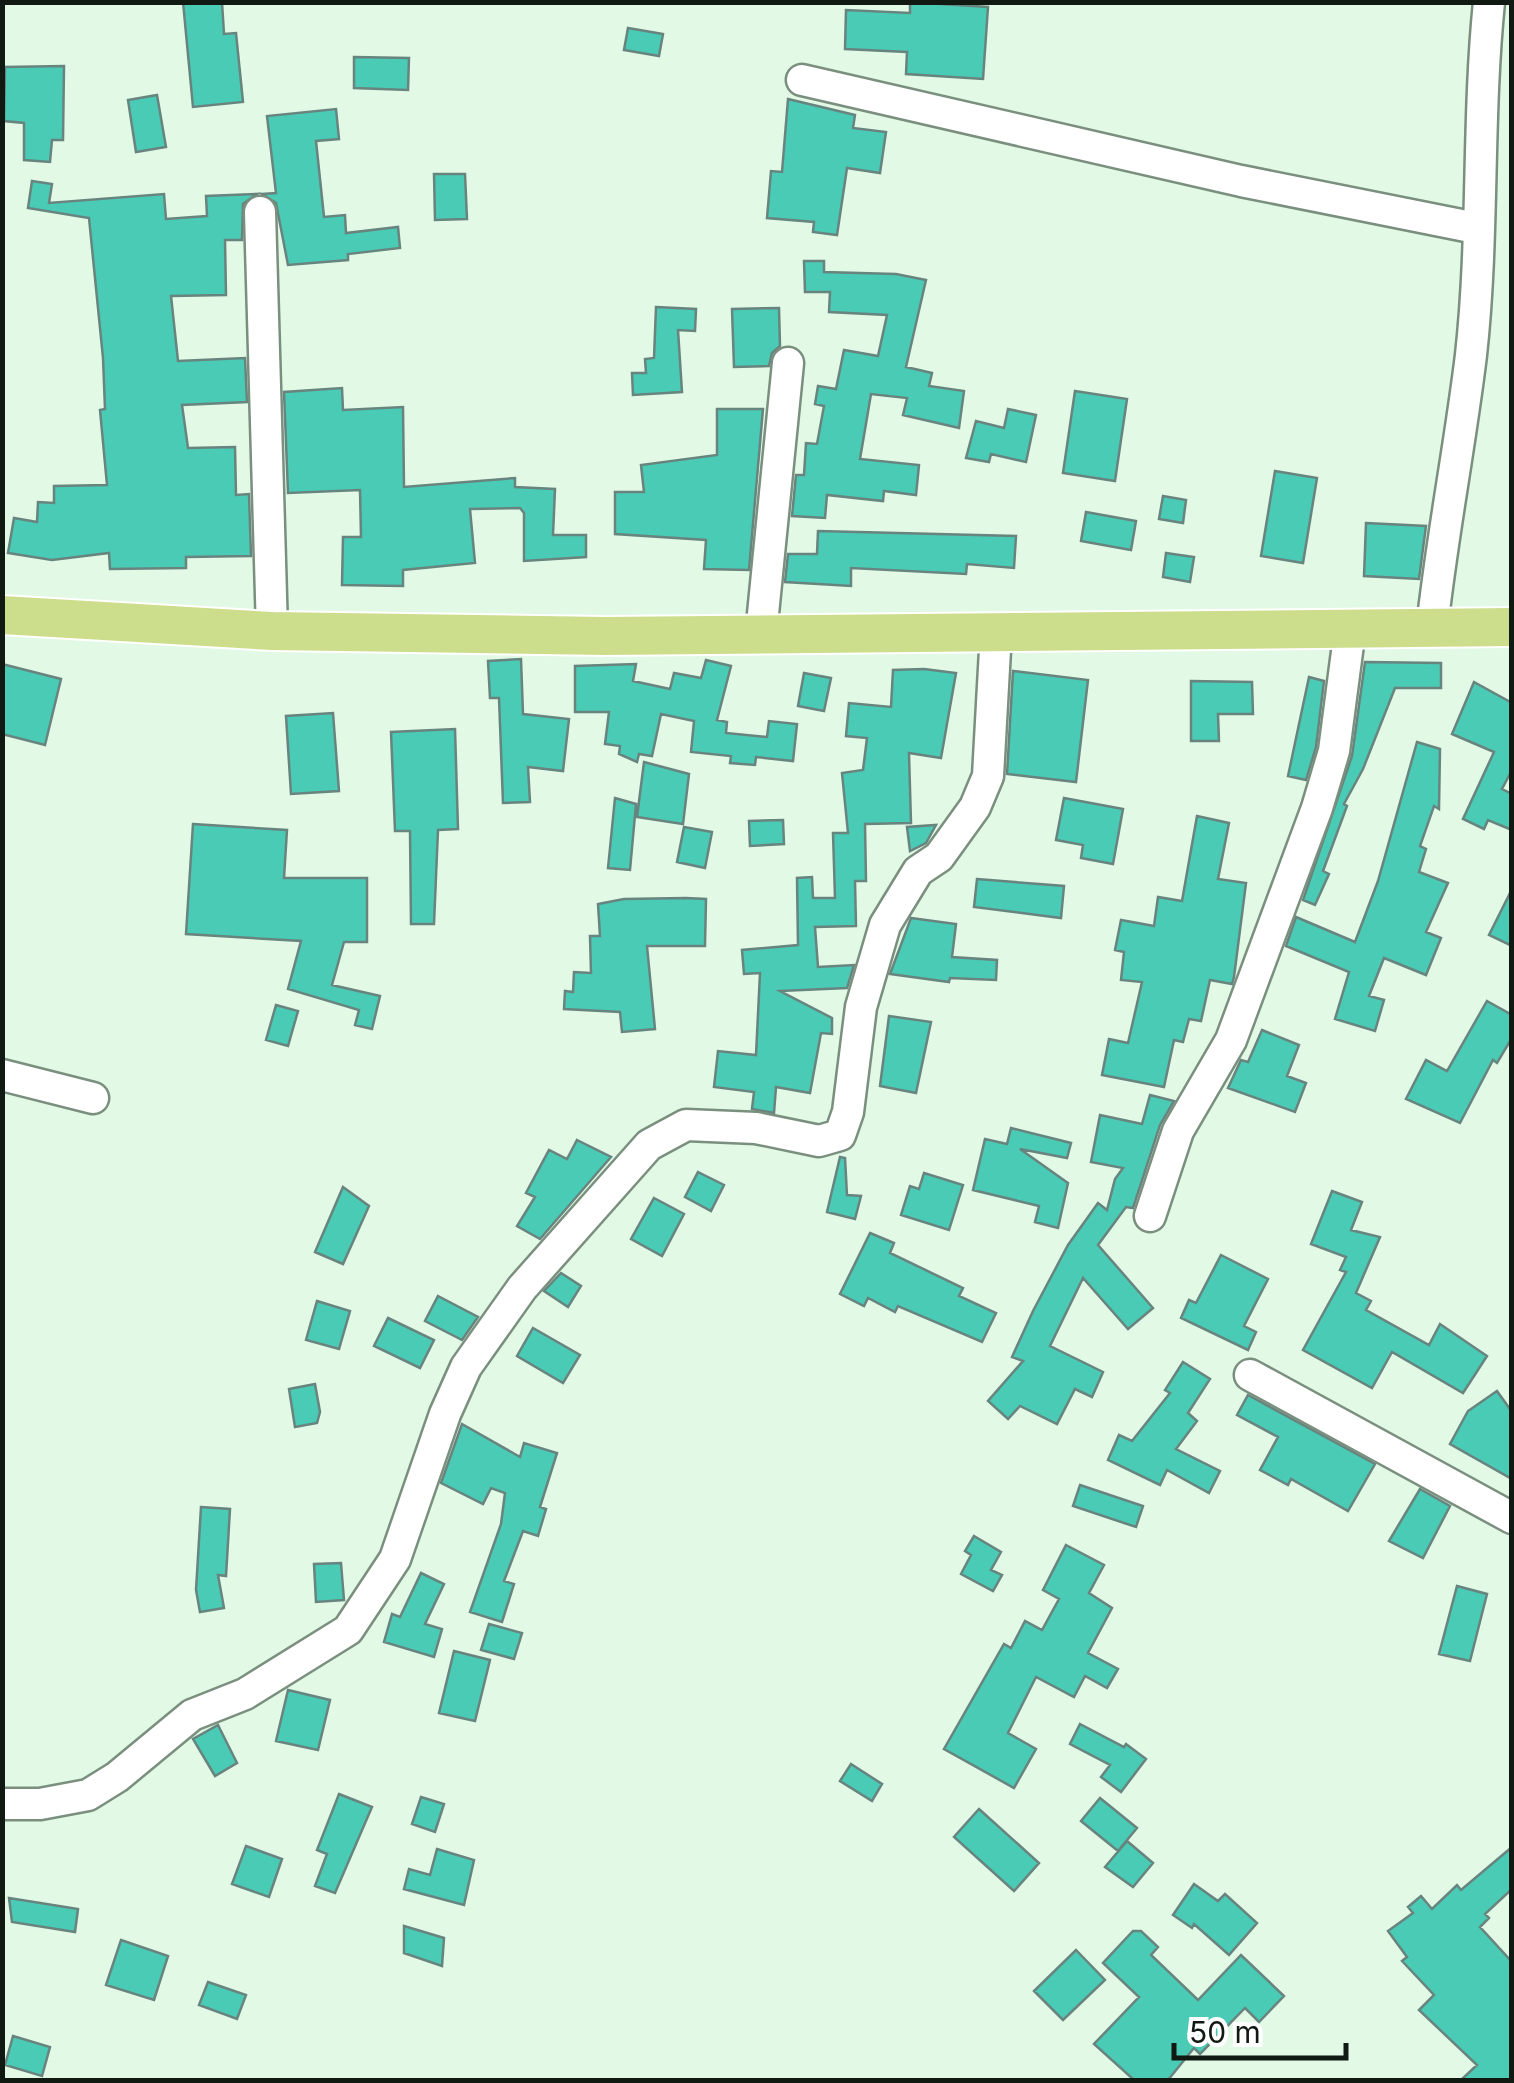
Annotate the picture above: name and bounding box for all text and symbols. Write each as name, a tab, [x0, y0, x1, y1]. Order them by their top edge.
scale bar	[1174, 1998, 1346, 2060]
text: 50 m	[1189, 2014, 1261, 2050]

